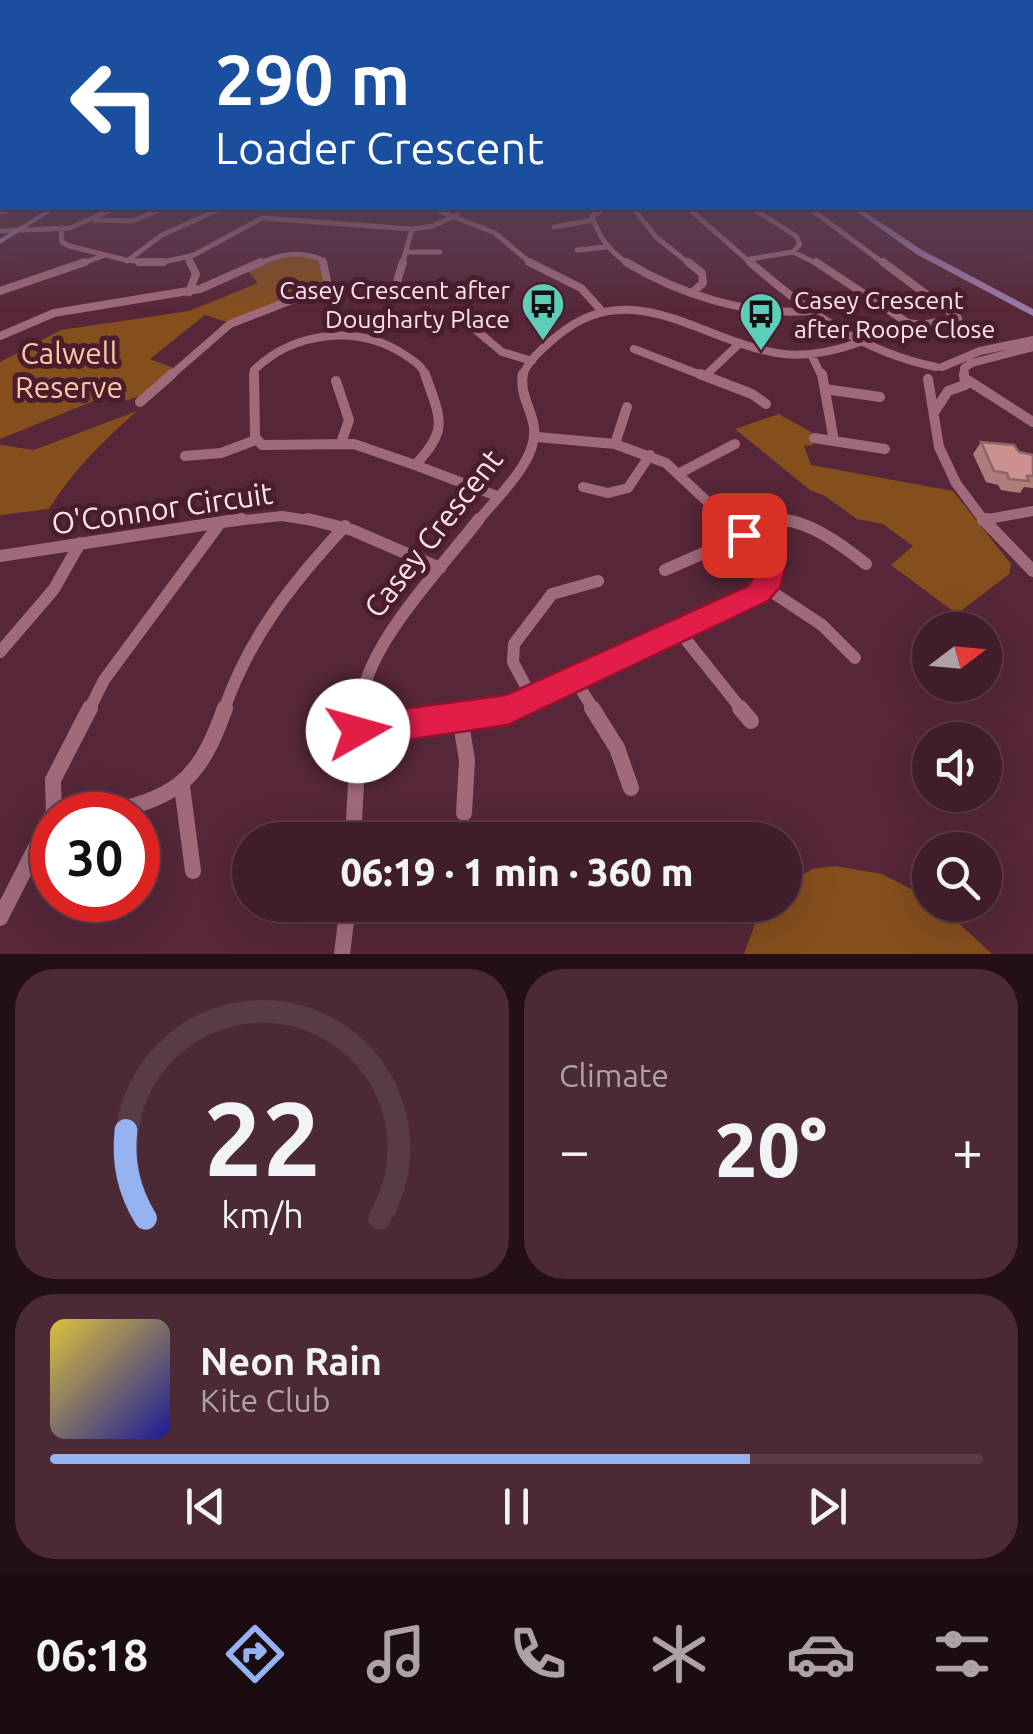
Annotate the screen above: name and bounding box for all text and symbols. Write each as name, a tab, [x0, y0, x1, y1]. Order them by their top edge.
icon: left	[50, 40, 180, 170]
text: 290 m	[215, 40, 410, 118]
text: Loader Crescent	[215, 122, 544, 173]
place label: Casey Crescent after Dougharty Place	[279, 276, 511, 333]
bus stop icon: Casey Crescent after Dougharty Place	[520, 281, 566, 342]
place label: Casey Crescent after Roope Close	[794, 286, 995, 343]
bus stop icon: Casey Crescent after Roope Close	[738, 291, 784, 352]
park label: Calwell Reserve	[15, 336, 123, 404]
street label: Casey Crescent	[357, 442, 509, 624]
street label: O'Connor Circuit	[49, 476, 275, 540]
pin	[702, 493, 787, 578]
icon: arrive	[717, 508, 772, 563]
north arrow	[912, 612, 1002, 702]
map controls	[912, 612, 1002, 922]
position arrow	[306, 679, 410, 783]
button: sound	[912, 722, 1002, 812]
speed limit sign: 30	[30, 792, 160, 922]
button: search	[912, 832, 1002, 922]
text: 06:19 · 1 min · 360 m	[340, 851, 694, 893]
text: Climate	[559, 1057, 669, 1093]
text: 22	[203, 1079, 321, 1196]
text: 20°	[715, 1107, 827, 1191]
text: −	[559, 1119, 590, 1180]
text: +	[952, 1119, 983, 1180]
text: km/h	[221, 1195, 303, 1235]
text: Neon Rain	[200, 1340, 382, 1382]
text: Kite Club	[200, 1382, 330, 1418]
icon: previous	[178, 1479, 233, 1534]
icon: pause	[489, 1479, 544, 1534]
icon: next	[800, 1479, 855, 1534]
icon: directions	[220, 1619, 290, 1689]
icon: music	[361, 1619, 431, 1689]
icon: phone	[503, 1619, 573, 1689]
icon: climate	[644, 1619, 714, 1689]
icon: car	[786, 1619, 856, 1689]
icon: filters	[927, 1619, 997, 1689]
text: 06:18	[36, 1629, 148, 1680]

